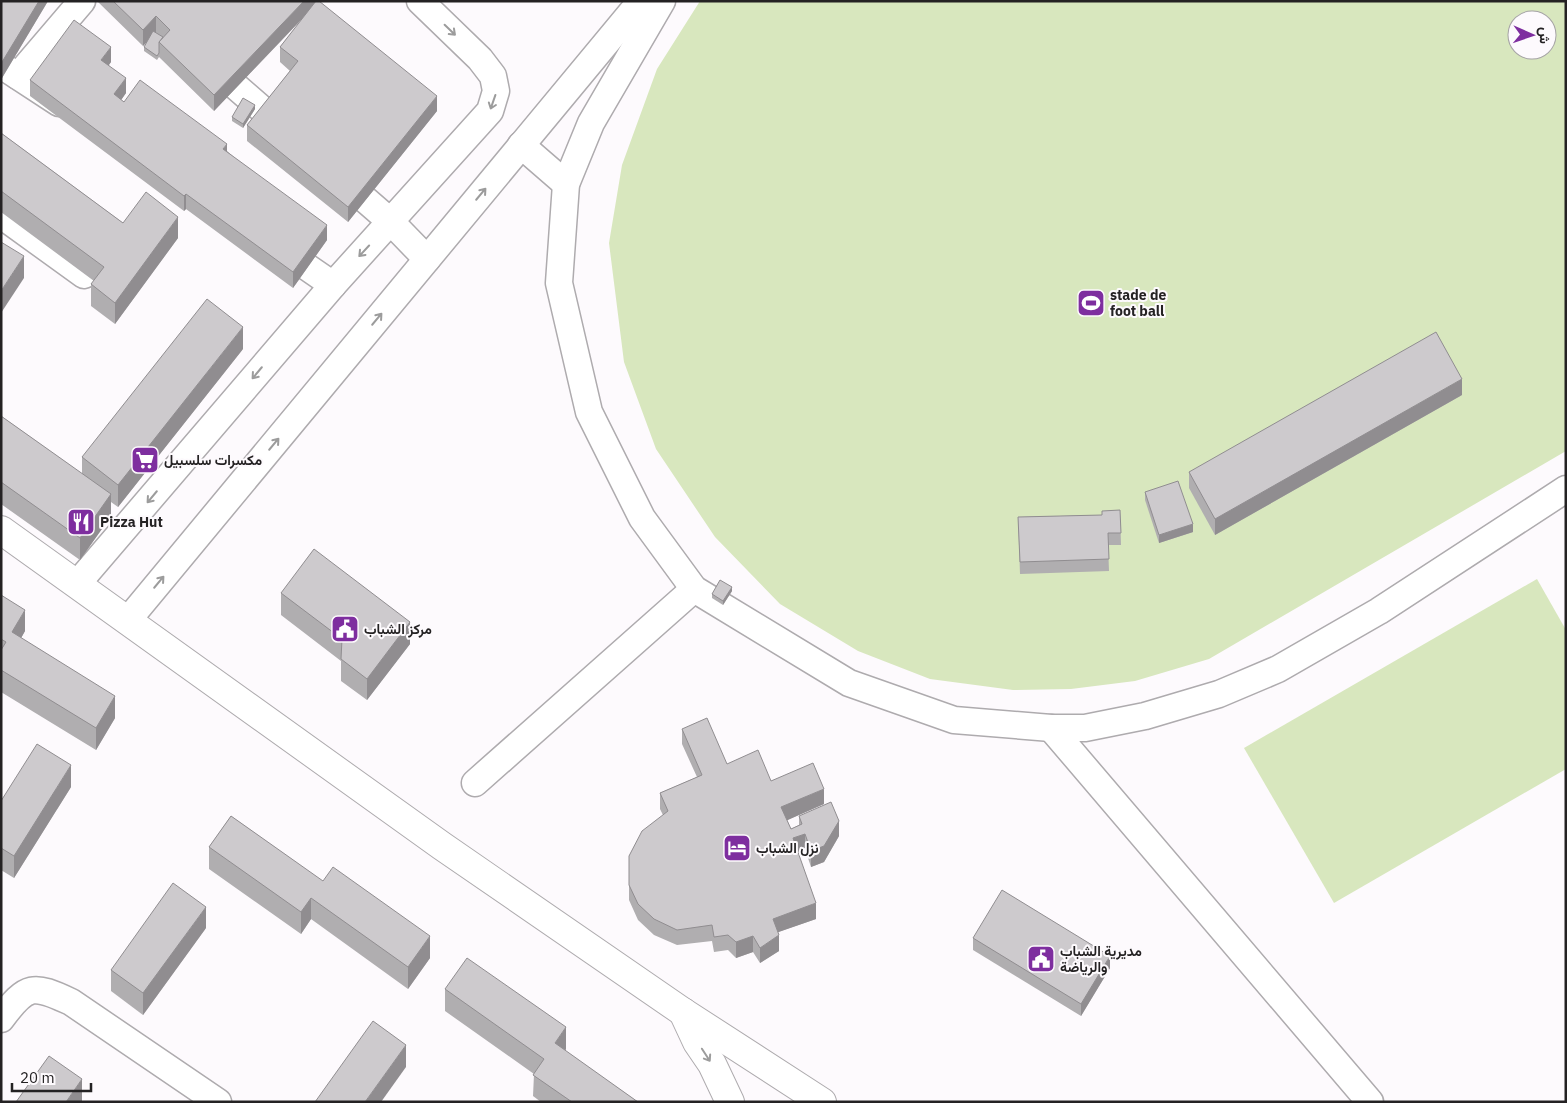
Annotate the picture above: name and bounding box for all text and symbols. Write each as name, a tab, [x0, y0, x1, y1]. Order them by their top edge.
north arrow	[1507, 10, 1557, 60]
one-way arrow	[444, 24, 456, 36]
text: ش	[1536, 27, 1554, 44]
one-way arrow	[487, 94, 497, 110]
one-way arrow	[475, 187, 487, 200]
one-way arrow	[358, 245, 370, 257]
place label: stade de foot ball	[1110, 286, 1166, 320]
sports icon: stade de foot ball	[1076, 288, 1106, 318]
one-way arrow	[372, 312, 383, 325]
one-way arrow	[251, 367, 263, 380]
one-way arrow	[268, 438, 279, 451]
supermarket icon: مكسرات سلسبيل	[130, 445, 160, 475]
place label: مكسرات سلسبيل	[164, 451, 262, 469]
one-way arrow	[146, 490, 157, 503]
restaurant icon: Pizza Hut	[66, 507, 96, 537]
place label: Pizza Hut	[100, 513, 163, 531]
one-way arrow	[153, 576, 164, 589]
public building icon: مركز الشباب	[330, 614, 360, 644]
place label: مركز الشباب	[364, 620, 432, 638]
hotel icon: نزل الشباب	[722, 833, 752, 863]
place label: نزل الشباب	[756, 839, 819, 857]
place label: مديرية الشباب والرياضة	[1060, 942, 1142, 976]
public building icon: مديرية الشباب والرياضة	[1026, 944, 1056, 974]
one-way arrow	[701, 1048, 711, 1062]
scale bar	[12, 1060, 91, 1092]
text: 20 m	[20, 1068, 55, 1087]

